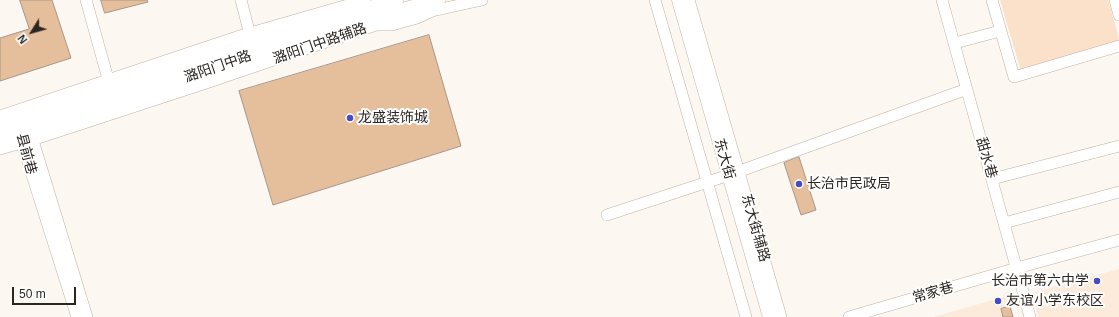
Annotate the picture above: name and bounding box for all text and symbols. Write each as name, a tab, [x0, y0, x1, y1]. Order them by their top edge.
north arrow	[12, 12, 52, 52]
street label: 潞阳门中路辅路	[271, 20, 369, 68]
text: N	[15, 32, 30, 46]
street label: 潞阳门中路	[182, 48, 254, 86]
place label: 龙盛装饰城	[358, 110, 428, 126]
marker: 龙盛装饰城	[345, 113, 355, 123]
street label: 县前巷	[12, 132, 40, 176]
street label: 甜水巷	[972, 135, 1000, 181]
street label: 东大街	[710, 136, 738, 182]
place label: 长治市民政局	[807, 176, 891, 192]
marker: 长治市民政局	[794, 179, 804, 189]
street label: 东大街辅路	[737, 192, 773, 264]
place label: 长治市第六中学	[991, 273, 1089, 289]
marker: 长治市第六中学	[1092, 276, 1102, 286]
scale bar	[14, 279, 78, 305]
street label: 常家巷	[910, 279, 956, 307]
text: 50 m	[19, 287, 46, 301]
place label: 友谊小学东校区	[1006, 293, 1104, 309]
marker: 友谊小学东校区	[993, 296, 1003, 306]

